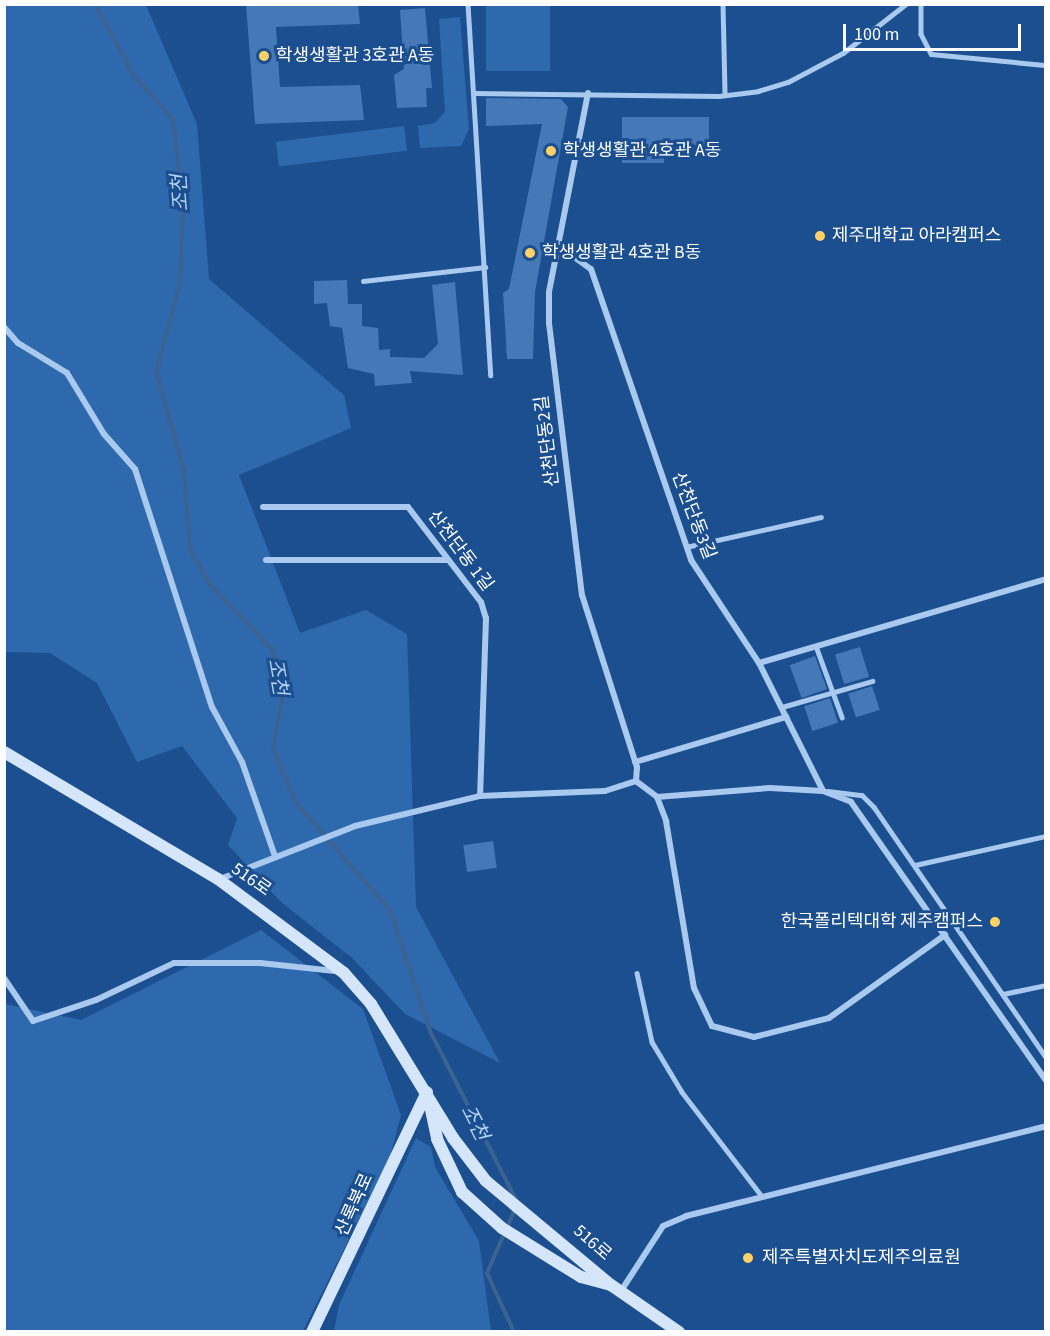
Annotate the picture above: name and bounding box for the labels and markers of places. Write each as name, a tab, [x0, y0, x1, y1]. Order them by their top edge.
place label: 학생생활관 3호관 A동	[276, 45, 434, 67]
marker: 학생생활관 3호관 A동	[257, 49, 271, 63]
place label: 학생생활관 4호관 A동	[563, 140, 721, 162]
marker: 학생생활관 4호관 A동	[544, 144, 558, 158]
place label: 제주대학교 아라캠퍼스	[832, 225, 1001, 247]
marker: 제주대학교 아라캠퍼스	[813, 229, 827, 243]
place label: 학생생활관 4호관 B동	[542, 242, 701, 264]
marker: 학생생활관 4호관 B동	[523, 246, 537, 260]
place label: 한국폴리텍대학 제주캠퍼스	[781, 911, 983, 933]
marker: 한국폴리텍대학 제주캠퍼스	[988, 915, 1002, 929]
place label: 제주특별자치도제주의료원	[762, 1247, 961, 1269]
marker: 제주특별자치도제주의료원	[739, 1249, 757, 1267]

